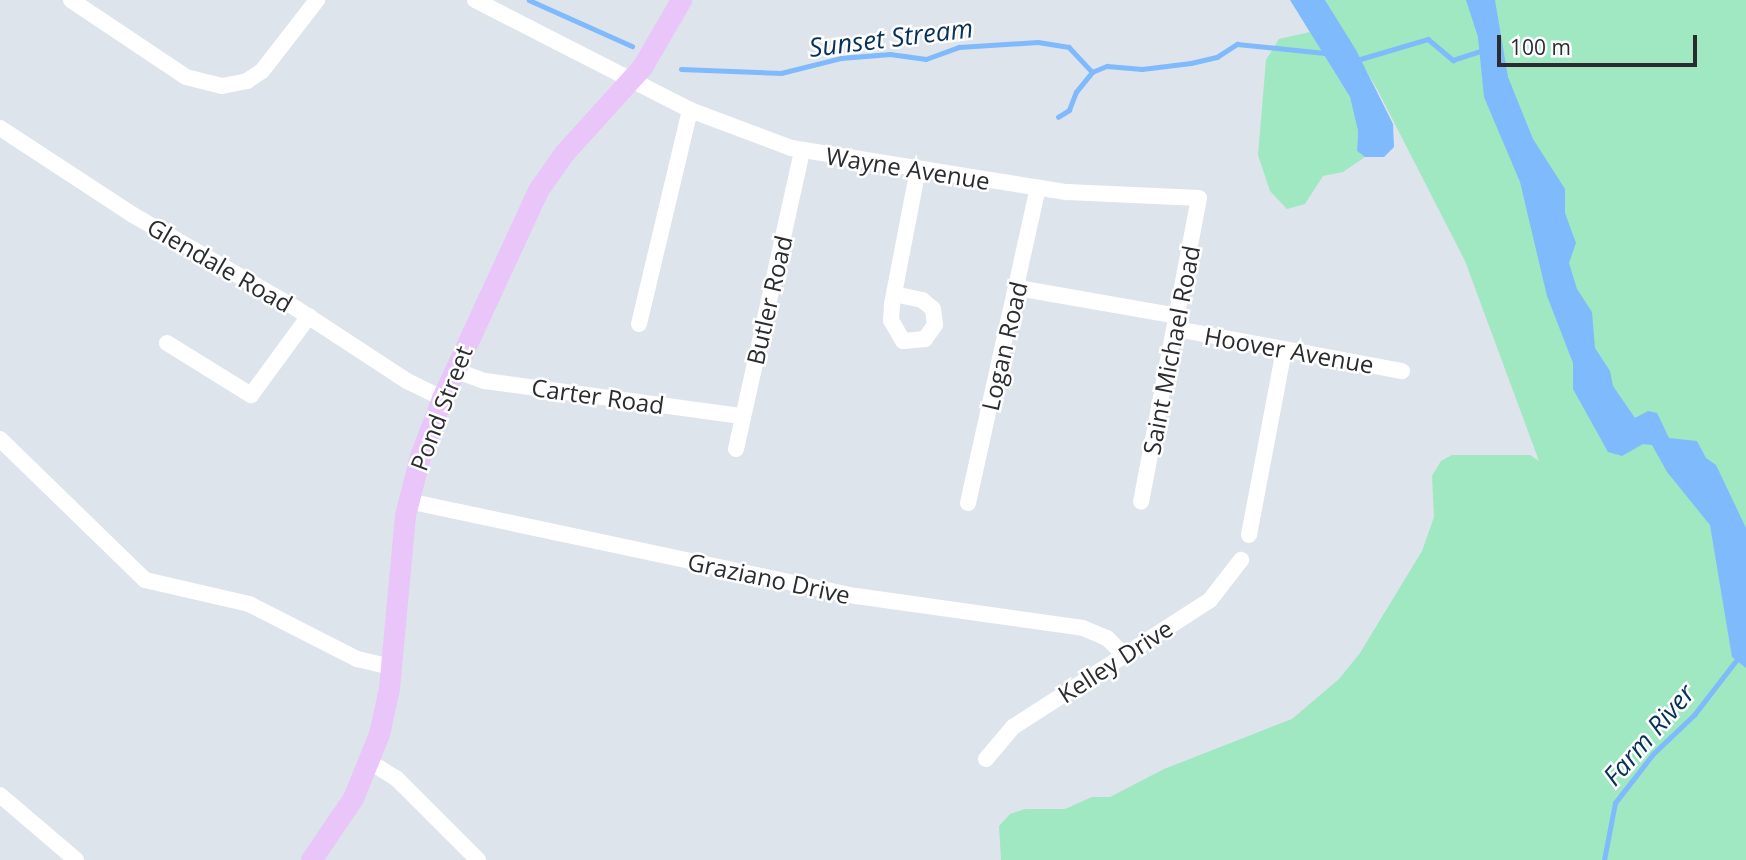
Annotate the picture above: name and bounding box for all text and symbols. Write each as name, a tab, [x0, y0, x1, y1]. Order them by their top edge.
water label: Sunset Stream	[807, 12, 975, 64]
scale bar	[1501, 21, 1700, 65]
text: 100 m	[1510, 33, 1571, 61]
street label: Wayne Avenue	[824, 141, 992, 195]
street label: Glendale Road	[142, 212, 298, 318]
street label: Butler Road	[740, 233, 798, 367]
street label: Saint Michael Road	[1137, 243, 1205, 457]
street label: Logan Road	[975, 279, 1033, 413]
street label: Hoover Avenue	[1202, 321, 1376, 379]
street label: Pond Street	[404, 341, 478, 475]
street label: Carter Road	[530, 372, 666, 420]
street label: Graziano Drive	[685, 547, 853, 609]
street label: Kelley Drive	[1052, 613, 1178, 709]
water label: Farm River	[1597, 678, 1701, 792]

